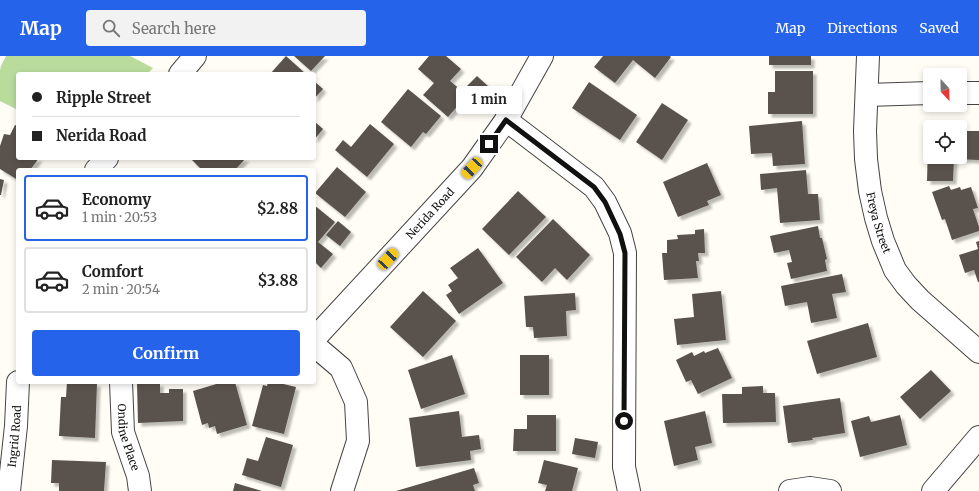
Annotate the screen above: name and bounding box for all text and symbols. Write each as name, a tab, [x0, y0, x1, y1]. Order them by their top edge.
search box	[86, 10, 366, 46]
text: Map	[20, 16, 62, 40]
icon: search	[100, 17, 122, 39]
text: Search here	[132, 19, 216, 38]
text: Map	[775, 19, 805, 37]
text: Directions	[827, 19, 897, 37]
text: Saved	[919, 19, 959, 37]
north arrow	[923, 68, 967, 112]
map controls	[923, 68, 967, 164]
callout: 1 min	[456, 86, 522, 114]
text: Ripple Street	[56, 88, 151, 107]
text: 1 min	[471, 91, 507, 108]
button: locate	[923, 120, 967, 164]
text: Nerida Road	[56, 126, 147, 145]
route end	[480, 135, 498, 153]
car	[459, 155, 485, 181]
street label: Nerida Road	[403, 185, 457, 242]
icon: car	[34, 190, 70, 226]
text: Economy	[82, 190, 151, 209]
street label: Freya Street	[863, 191, 895, 256]
text: $2.88	[257, 199, 298, 218]
text: 1 min · 20:53	[82, 209, 157, 226]
car	[375, 246, 401, 272]
icon: car	[34, 262, 70, 298]
text: Comfort	[82, 262, 143, 281]
text: $3.88	[258, 271, 298, 290]
text: 2 min · 20:54	[82, 281, 160, 298]
button: Confirm	[32, 330, 300, 376]
street label: Ondine Place	[115, 403, 143, 473]
street label: Ingrid Road	[5, 405, 24, 468]
route start	[615, 412, 633, 430]

